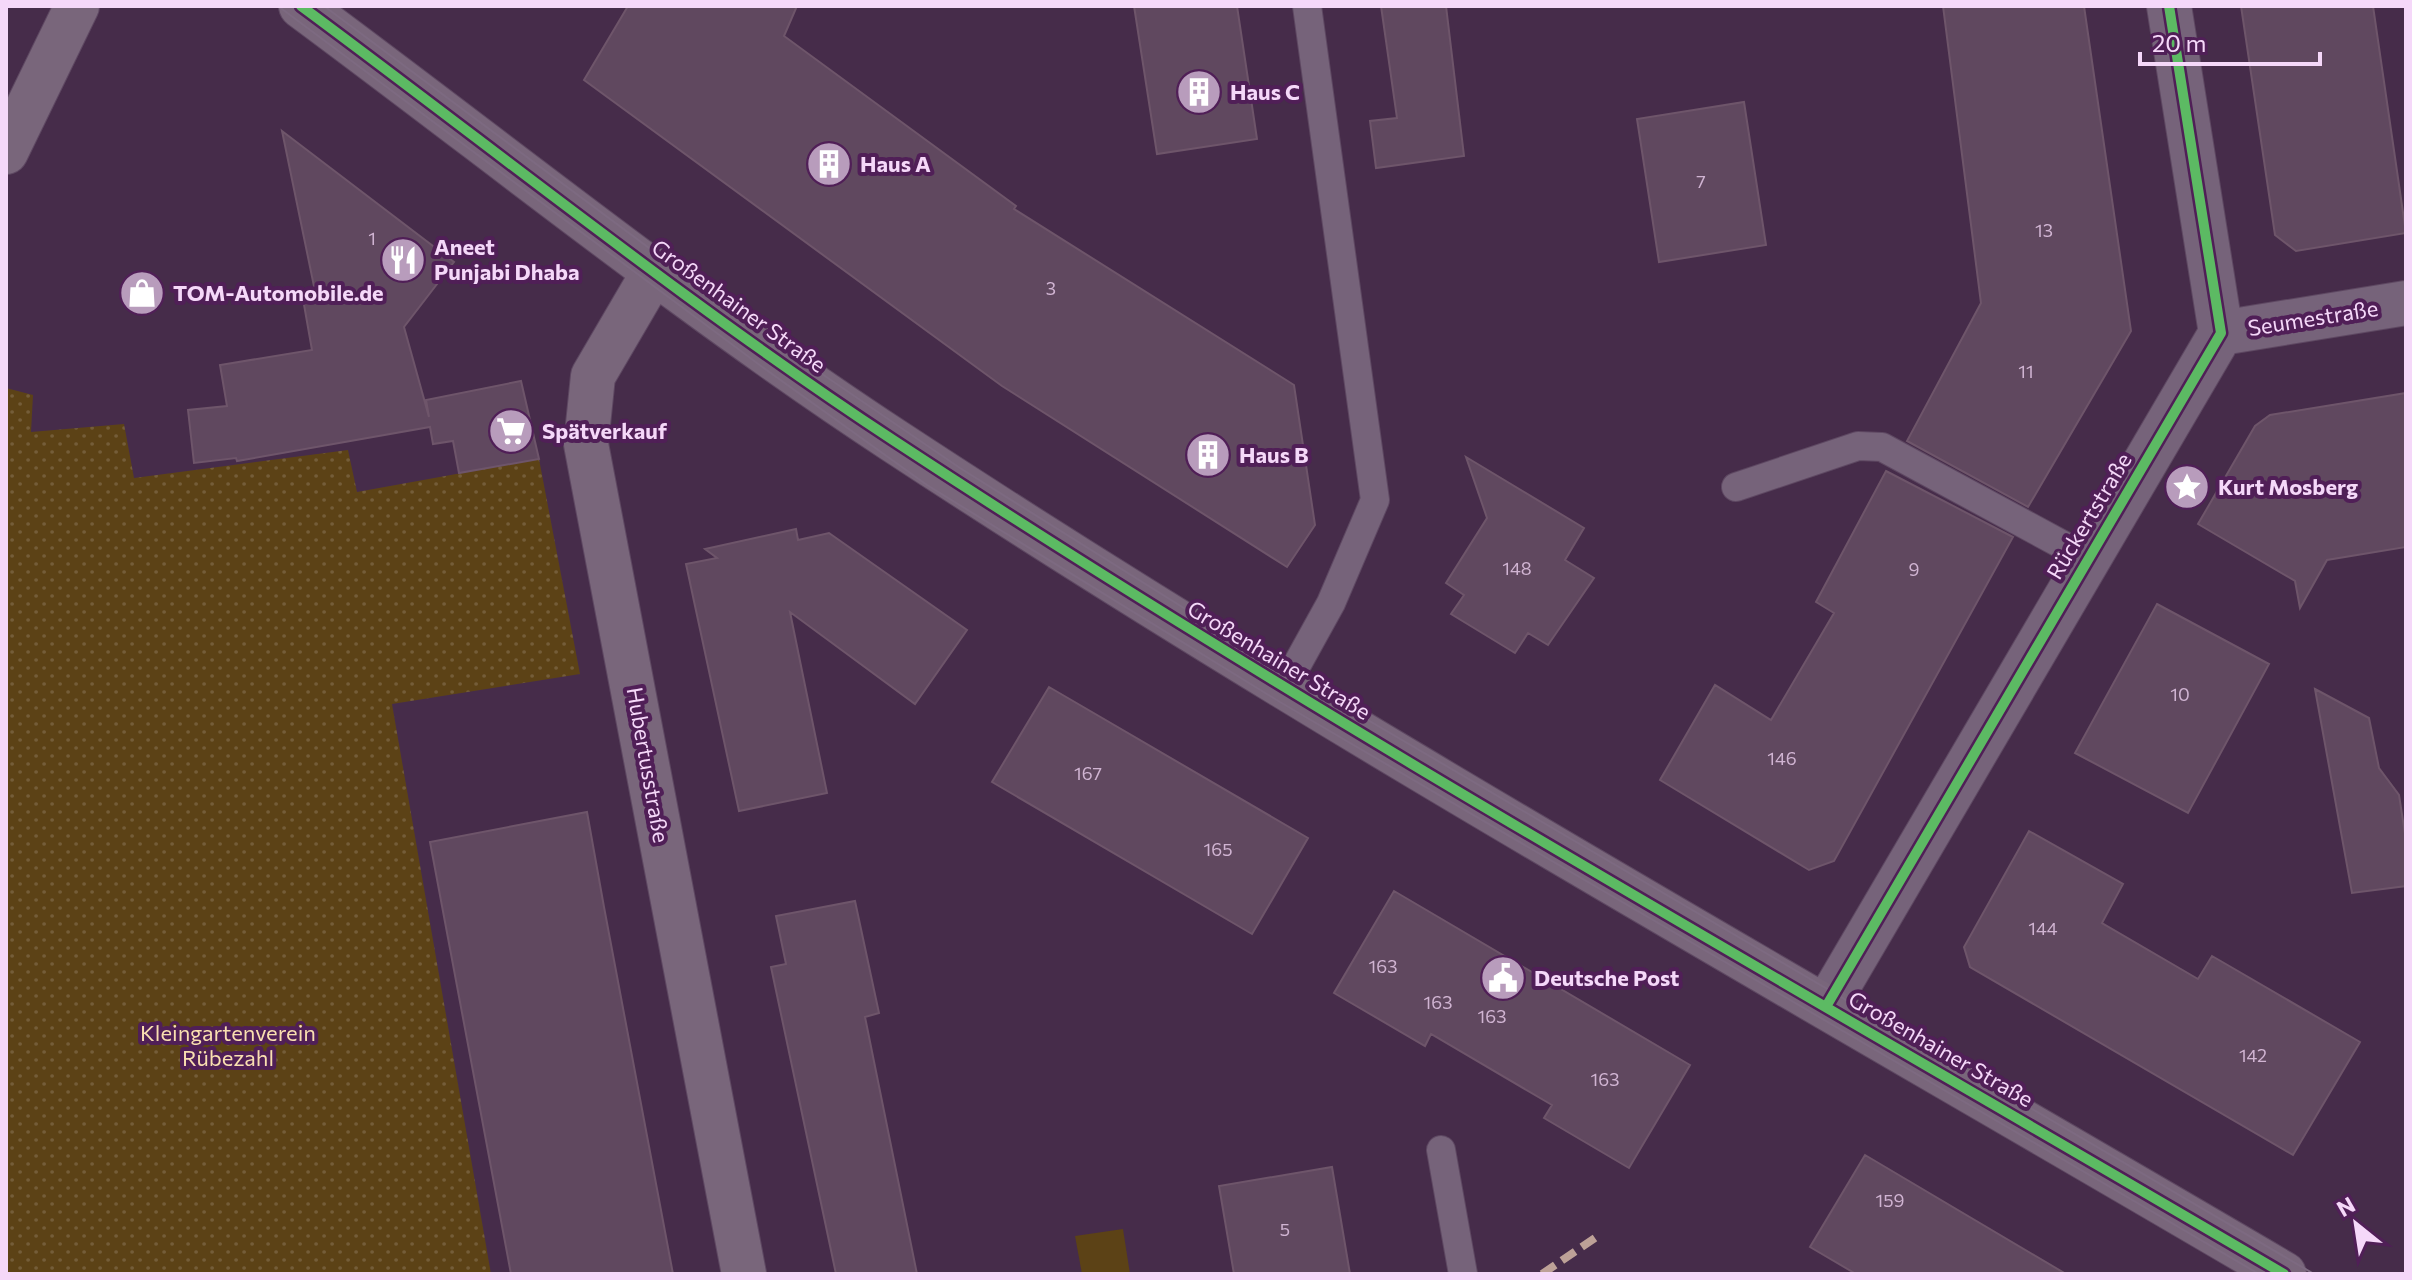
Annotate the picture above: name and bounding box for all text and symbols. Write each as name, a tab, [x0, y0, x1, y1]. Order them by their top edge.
scale bar	[2140, 16, 2320, 66]
text: 20 m	[2152, 28, 2206, 57]
building icon: Haus C	[1175, 68, 1223, 116]
place label: Haus C	[1230, 78, 1300, 105]
building icon: Haus A	[805, 140, 853, 188]
place label: Haus A	[860, 150, 931, 177]
house number: 7	[1696, 170, 1706, 192]
house number: 13	[2035, 219, 2053, 241]
house number: 1	[368, 227, 376, 249]
place label: Aneet Punjabi Dhaba	[434, 233, 580, 285]
street label: Großenhainer Straße	[647, 233, 832, 378]
restaurant icon: Aneet Punjabi Dhaba	[379, 236, 427, 284]
shop icon: TOM-Automobile.de	[118, 269, 166, 317]
house number: 3	[1046, 277, 1056, 299]
place label: TOM-Automobile.de	[173, 279, 384, 306]
street label: Seumestraße	[2246, 294, 2380, 341]
house number: 11	[2018, 360, 2034, 382]
supermarket icon: Spätverkauf	[487, 407, 535, 455]
place label: Spätverkauf	[542, 417, 668, 444]
building icon: Haus B	[1184, 431, 1232, 479]
place label: Haus B	[1239, 441, 1309, 468]
street label: Rückertstraße	[2040, 448, 2137, 584]
place icon: Kurt Mosberg	[2163, 463, 2211, 511]
place label: Kurt Mosberg	[2218, 473, 2358, 500]
house number: 148	[1502, 557, 1532, 579]
house number: 9	[1909, 558, 1919, 580]
street label: Großenhainer Straße	[1183, 594, 1376, 725]
house number: 10	[2170, 683, 2190, 705]
street label: Hubertusstraße	[622, 685, 675, 845]
house number: 146	[1767, 747, 1797, 769]
house number: 167	[1074, 762, 1102, 784]
house number: 165	[1204, 838, 1232, 860]
house number: 144	[2028, 917, 2058, 939]
public building icon: Deutsche Post	[1479, 954, 1527, 1002]
house number: 163	[1369, 955, 1397, 977]
place label: Deutsche Post	[1534, 964, 1679, 991]
street label: Großenhainer Straße	[1844, 985, 2038, 1112]
house number: 163	[1424, 991, 1452, 1013]
house number: 163	[1478, 1005, 1506, 1027]
park label: Kleingartenverein Rübezahl	[140, 1019, 316, 1071]
house number: 142	[2239, 1044, 2267, 1066]
house number: 163	[1591, 1068, 1619, 1090]
north arrow	[2316, 1184, 2396, 1264]
house number: 159	[1876, 1189, 1904, 1211]
text: N	[2332, 1190, 2360, 1222]
house number: 5	[1280, 1218, 1290, 1240]

